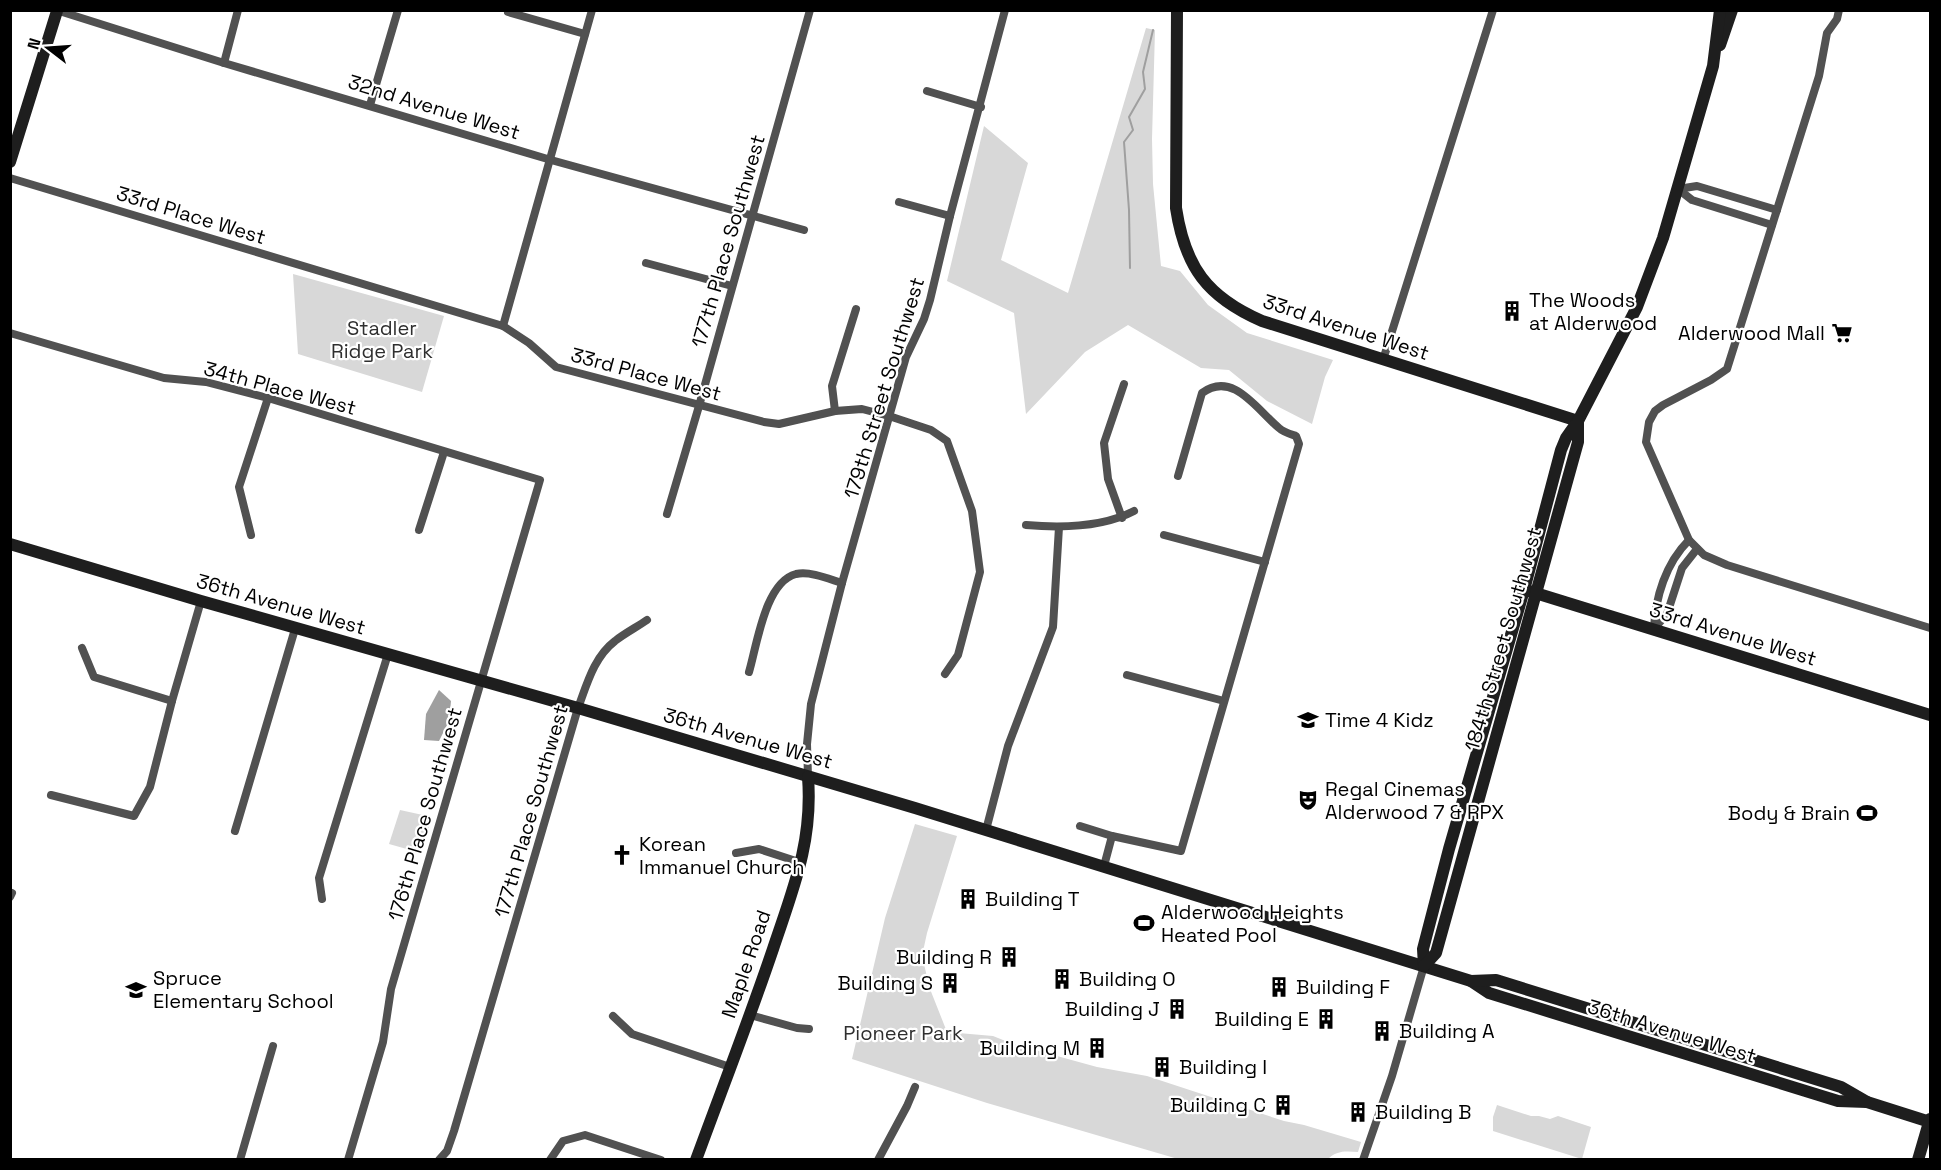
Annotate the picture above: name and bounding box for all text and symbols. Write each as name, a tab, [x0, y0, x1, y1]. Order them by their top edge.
north arrow	[18, 18, 78, 78]
text: N	[23, 36, 46, 52]
street label: 32nd Avenue West	[345, 68, 523, 146]
street label: 177th Place Southwest	[685, 132, 771, 350]
street label: 33rd Place West	[113, 180, 269, 250]
street label: 179th Street Southwest	[838, 274, 930, 502]
place label: The Woods at Alderwood	[1529, 287, 1657, 336]
street label: 33rd Avenue West	[1260, 288, 1432, 366]
building icon: The Woods at Alderwood	[1500, 299, 1524, 323]
park label: Stadler Ridge Park	[331, 315, 433, 364]
place label: Alderwood Mall	[1678, 320, 1825, 346]
supermarket icon: Alderwood Mall	[1830, 321, 1854, 345]
street label: 33rd Place West	[568, 341, 724, 407]
street label: 34th Place West	[201, 355, 359, 421]
street label: 184th Street Southwest	[1459, 524, 1547, 754]
street label: 36th Avenue West	[193, 567, 369, 641]
street label: 33rd Avenue West	[1646, 596, 1820, 672]
street label: 36th Avenue West	[660, 701, 836, 775]
street label: 177th Place Southwest	[488, 702, 574, 920]
street label: 176th Place Southwest	[382, 704, 468, 924]
place label: Time 4 Kidz	[1325, 707, 1434, 733]
school or university icon: Time 4 Kidz	[1296, 708, 1320, 732]
place label: Regal Cinemas Alderwood 7 & RPX	[1325, 776, 1504, 825]
theatre icon: Regal Cinemas Alderwood 7 & RPX	[1296, 788, 1320, 812]
place label: Body & Brain	[1728, 800, 1850, 826]
sports icon: Body & Brain	[1855, 801, 1879, 825]
place label: Korean Immanuel Church	[639, 831, 805, 880]
church icon: Korean Immanuel Church	[610, 843, 634, 867]
place label: Building T	[985, 886, 1080, 912]
building icon: Building T	[956, 887, 980, 911]
place label: Alderwood Heights Heated Pool	[1161, 899, 1344, 948]
street label: Maple Road	[715, 907, 777, 1021]
sports icon: Alderwood Heights Heated Pool	[1132, 911, 1156, 935]
place label: Building R	[896, 944, 992, 970]
building icon: Building R	[997, 945, 1021, 969]
place label: Spruce Elementary School	[153, 965, 334, 1014]
place label: Building O	[1079, 966, 1176, 992]
building icon: Building O	[1050, 967, 1074, 991]
place label: Building S	[837, 970, 933, 996]
building icon: Building S	[938, 971, 962, 995]
place label: Building F	[1296, 974, 1390, 1000]
building icon: Building F	[1267, 975, 1291, 999]
school or university icon: Spruce Elementary School	[124, 978, 148, 1002]
street label: 36th Avenue West	[1585, 993, 1759, 1069]
place label: Building J	[1065, 996, 1160, 1022]
building icon: Building J	[1165, 997, 1189, 1021]
place label: Building E	[1214, 1006, 1309, 1032]
building icon: Building E	[1314, 1007, 1338, 1031]
place label: Building A	[1399, 1018, 1495, 1044]
building icon: Building A	[1370, 1019, 1394, 1043]
park label: Pioneer Park	[843, 1020, 963, 1046]
place label: Building M	[979, 1035, 1080, 1061]
building icon: Building M	[1085, 1036, 1109, 1060]
place label: Building I	[1179, 1054, 1267, 1080]
building icon: Building I	[1150, 1055, 1174, 1079]
place label: Building C	[1170, 1092, 1266, 1118]
building icon: Building C	[1271, 1093, 1295, 1117]
place label: Building B	[1375, 1099, 1472, 1125]
building icon: Building B	[1346, 1100, 1370, 1124]

